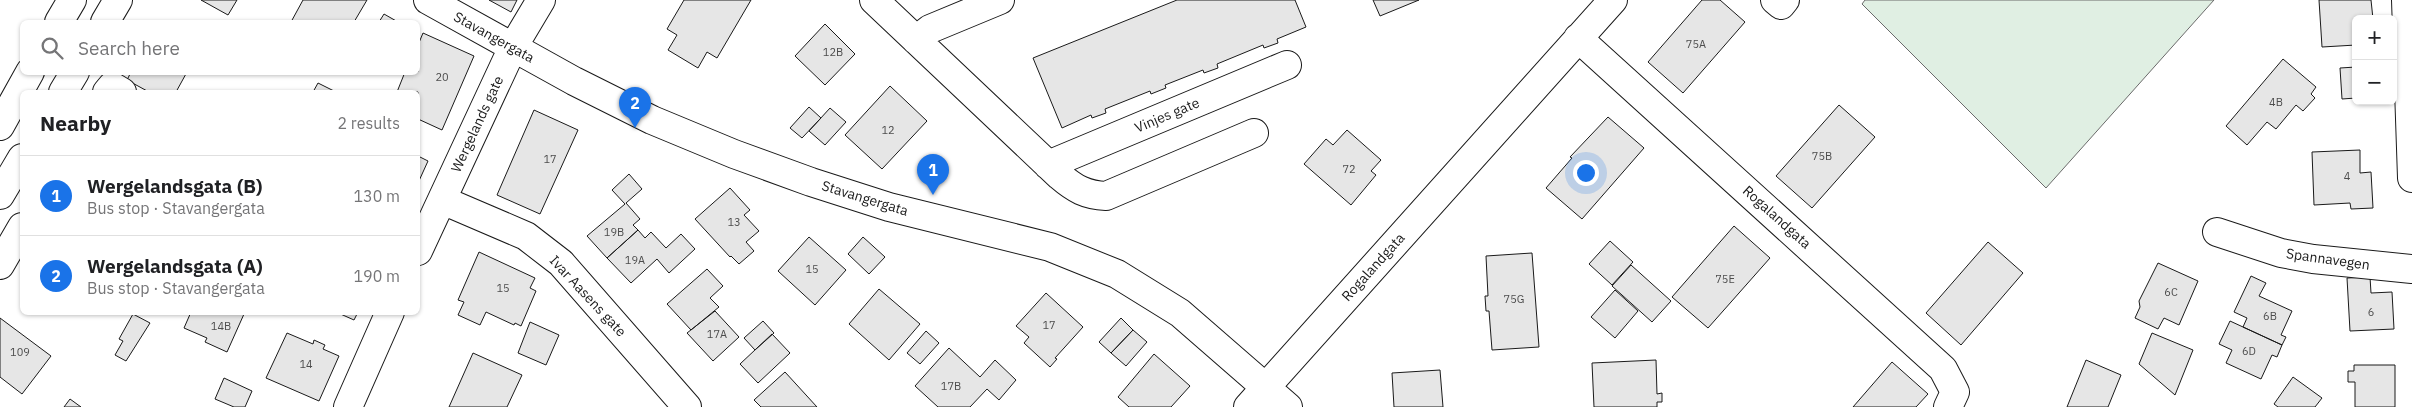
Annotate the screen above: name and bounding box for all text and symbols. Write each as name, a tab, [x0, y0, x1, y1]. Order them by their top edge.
street label: Stavangergata	[450, 7, 538, 67]
map controls	[2352, 15, 2397, 105]
button: +	[2352, 15, 2397, 60]
search box	[20, 20, 420, 75]
icon: search	[38, 34, 66, 62]
text: Search here	[78, 36, 180, 60]
house number: 75A	[1686, 37, 1706, 51]
house number: 12B	[823, 45, 843, 59]
button: −	[2352, 60, 2397, 105]
house number: 20	[435, 70, 449, 84]
street label: Wergelands gate	[447, 73, 507, 175]
pin: 2	[619, 87, 651, 128]
street label: Vinjes gate	[1132, 93, 1202, 137]
house number: 4B	[2269, 95, 2283, 109]
text: Nearby	[40, 109, 111, 137]
text: 2 results	[337, 113, 400, 133]
house number: 12	[881, 123, 895, 137]
house number: 75B	[1812, 149, 1832, 163]
house number: 17	[543, 152, 557, 166]
pin: 1	[917, 154, 949, 195]
your location	[1573, 160, 1599, 186]
house number: 72	[1342, 162, 1356, 176]
house number: 4	[2344, 169, 2351, 183]
text: Wergelandsgata (B)	[87, 174, 262, 198]
street label: Stavangergata	[820, 176, 911, 220]
street label: Rogalandgata	[1739, 182, 1815, 253]
text: 1	[51, 186, 61, 206]
text: 130 m	[353, 186, 400, 206]
text: Bus stop · Stavangergata	[87, 198, 265, 218]
house number: 13	[727, 215, 741, 229]
house number: 19B	[604, 225, 624, 239]
street label: Rogalandgata	[1338, 229, 1409, 305]
street label: Spannavegen	[2285, 244, 2371, 274]
street label: Ivar Aasens gate	[546, 252, 631, 341]
house number: 19A	[625, 253, 645, 267]
text: Wergelandsgata (A)	[87, 254, 263, 278]
house number: 15	[805, 262, 819, 276]
text: 2	[51, 266, 61, 286]
text: 190 m	[353, 266, 400, 286]
house number: 75E	[1715, 272, 1735, 286]
text: Bus stop · Stavangergata	[87, 278, 265, 298]
house number: 15	[496, 281, 510, 295]
house number: 6C	[2164, 285, 2178, 299]
house number: 75G	[1504, 292, 1524, 306]
house number: 6	[2368, 305, 2374, 319]
house number: 6B	[2263, 309, 2277, 323]
house number: 17	[1042, 318, 1056, 332]
house number: 14B	[211, 319, 231, 333]
house number: 17A	[707, 327, 727, 341]
house number: 6D	[2242, 344, 2256, 358]
house number: 109	[10, 345, 30, 359]
house number: 14	[299, 357, 313, 371]
house number: 17B	[941, 379, 961, 393]

